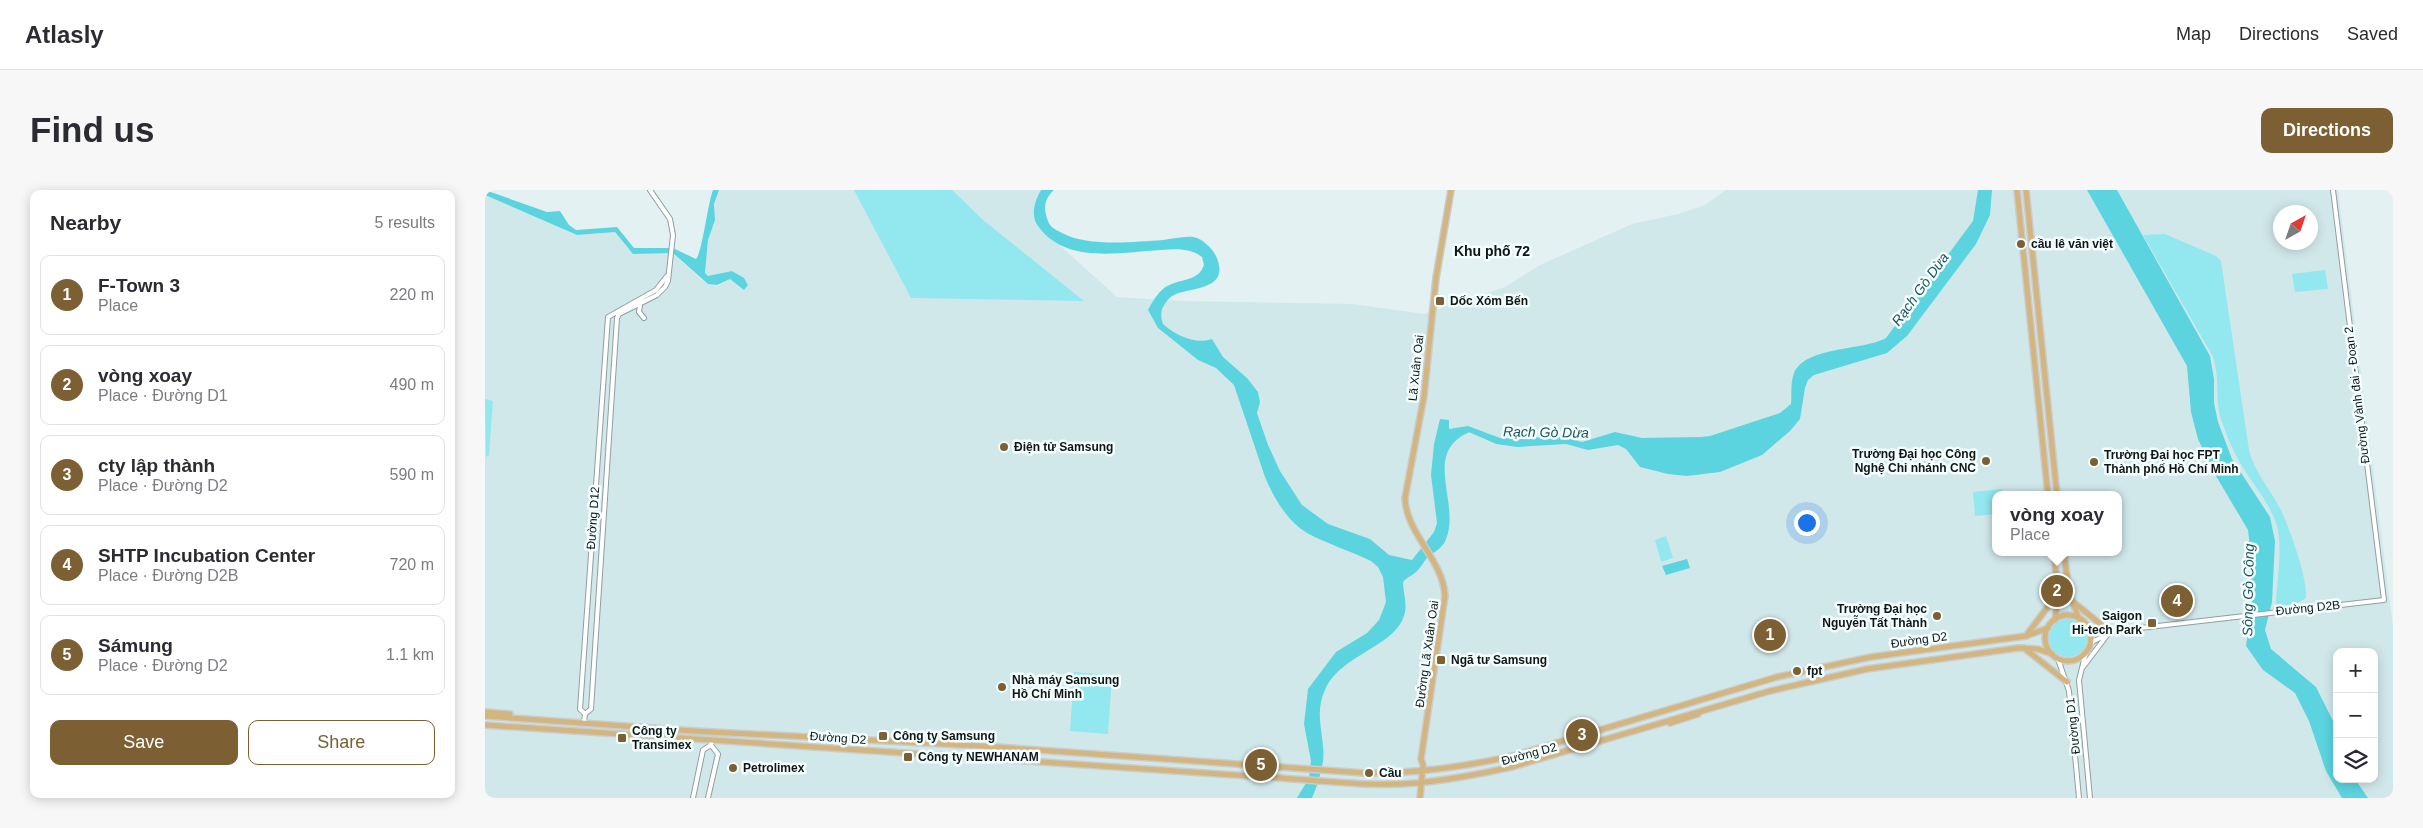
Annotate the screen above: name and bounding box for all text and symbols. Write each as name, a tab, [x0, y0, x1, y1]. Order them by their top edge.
text: Atlasly	[25, 21, 104, 48]
text: Map	[2176, 24, 2211, 44]
text: Directions	[2239, 24, 2319, 44]
text: Saved	[2347, 24, 2398, 44]
button: Directions	[2261, 108, 2393, 153]
text: Find us	[30, 110, 154, 149]
north arrow	[2273, 205, 2318, 250]
text: Nearby	[50, 211, 121, 234]
text: 5 results	[375, 214, 435, 231]
place label: cầu lê văn việt	[2031, 237, 2113, 251]
marker: cầu lê văn việt	[2015, 238, 2027, 250]
district label: Khu phố 72	[1454, 243, 1530, 259]
water label: Rạch Gò Dừa	[1888, 249, 1952, 328]
text: F-Town 3	[98, 275, 180, 296]
text: 1	[63, 286, 71, 303]
text: 220 m	[390, 286, 434, 303]
place label: Dốc Xóm Bến	[1450, 294, 1528, 308]
marker: Dốc Xóm Bến	[1434, 295, 1446, 307]
text: Place	[98, 297, 138, 314]
street label: Đường Vành đai - Đoạn 2	[2342, 325, 2372, 464]
street label: Lã Xuân Oai	[1406, 334, 1426, 402]
text: vòng xoay	[98, 365, 192, 386]
text: 2	[63, 376, 71, 393]
text: 490 m	[390, 376, 434, 393]
text: Place · Đường D1	[98, 387, 228, 404]
water label: Rạch Gò Dừa	[1503, 423, 1589, 441]
place label: Điện tử Samsung	[1014, 440, 1113, 454]
marker: Điện tử Samsung	[998, 441, 1010, 453]
place label: Trường Đại học Công Nghệ Chi nhánh CNC	[1852, 447, 1976, 475]
place label: Trường Đại học FPT Thành phố Hồ Chí Minh	[2104, 448, 2239, 476]
text: cty lập thành	[98, 455, 215, 476]
marker: Trường Đại học Công Nghệ Chi nhánh CNC	[1980, 455, 1992, 467]
marker: Trường Đại học FPT Thành phố Hồ Chí Minh	[2088, 456, 2100, 468]
text: 3	[63, 466, 71, 483]
text: 590 m	[390, 466, 434, 483]
text: Place · Đường D2	[98, 477, 228, 494]
street label: Đường D12	[584, 486, 602, 550]
popup	[1992, 491, 2122, 556]
text: vòng xoay	[2010, 504, 2104, 525]
your location	[1794, 510, 1820, 536]
text: Place	[2010, 526, 2050, 543]
water label: Sông Gò Công	[2239, 543, 2257, 636]
text: SHTP Incubation Center	[98, 545, 315, 566]
text: 4	[63, 556, 71, 573]
text: 720 m	[390, 556, 434, 573]
text: Place · Đường D2B	[98, 567, 238, 584]
pin: 2	[2041, 572, 2073, 610]
pin: 4	[2161, 582, 2193, 620]
street label: Đường D2B	[2275, 598, 2341, 618]
street label: Đường Lã Xuân Oai	[1413, 600, 1441, 708]
place label: Trường Đại học Nguyễn Tất Thành	[1822, 602, 1927, 630]
place label: Saigon Hi-tech Park	[2072, 609, 2142, 637]
marker: Trường Đại học Nguyễn Tất Thành	[1931, 610, 1943, 622]
pin: 1	[1754, 616, 1786, 654]
marker: Saigon Hi-tech Park	[2146, 617, 2158, 629]
street label: Đường D2	[1890, 629, 1948, 651]
text: Sámung	[98, 635, 173, 656]
text: 5	[63, 646, 71, 663]
text: 1.1 km	[386, 646, 434, 663]
map controls	[2333, 648, 2378, 783]
button: +	[2333, 648, 2378, 693]
place label: Ngã tư Samsung	[1451, 653, 1547, 667]
marker: Ngã tư Samsung	[1435, 654, 1447, 666]
text: Place · Đường D2	[98, 657, 228, 674]
place label: fpt	[1807, 664, 1822, 678]
marker: fpt	[1791, 665, 1803, 677]
place label: Nhà máy Samsung Hồ Chí Minh	[1012, 673, 1119, 701]
marker: Nhà máy Samsung Hồ Chí Minh	[996, 681, 1008, 693]
button: −	[2333, 693, 2378, 738]
street label: Đường D1	[2063, 697, 2083, 755]
pin: 3	[1566, 716, 1598, 754]
button: Save	[50, 720, 238, 765]
button: Share	[248, 720, 435, 765]
place label: Công ty Transimex	[632, 724, 692, 752]
street label: Đường D2	[809, 729, 867, 747]
place label: Công ty Samsung	[893, 729, 995, 743]
marker: Công ty Samsung	[877, 730, 889, 742]
marker: Công ty Transimex	[616, 732, 628, 744]
button: layers	[2333, 738, 2378, 783]
street label: Đường D2	[1500, 740, 1558, 768]
pin: 5	[1245, 746, 1277, 784]
place label: Công ty NEWHANAM	[918, 750, 1039, 764]
marker: Công ty NEWHANAM	[902, 751, 914, 763]
place label: Petrolimex	[743, 761, 805, 775]
marker: Petrolimex	[727, 762, 739, 774]
place label: Cầu	[1379, 766, 1402, 780]
marker: Cầu	[1363, 767, 1375, 779]

